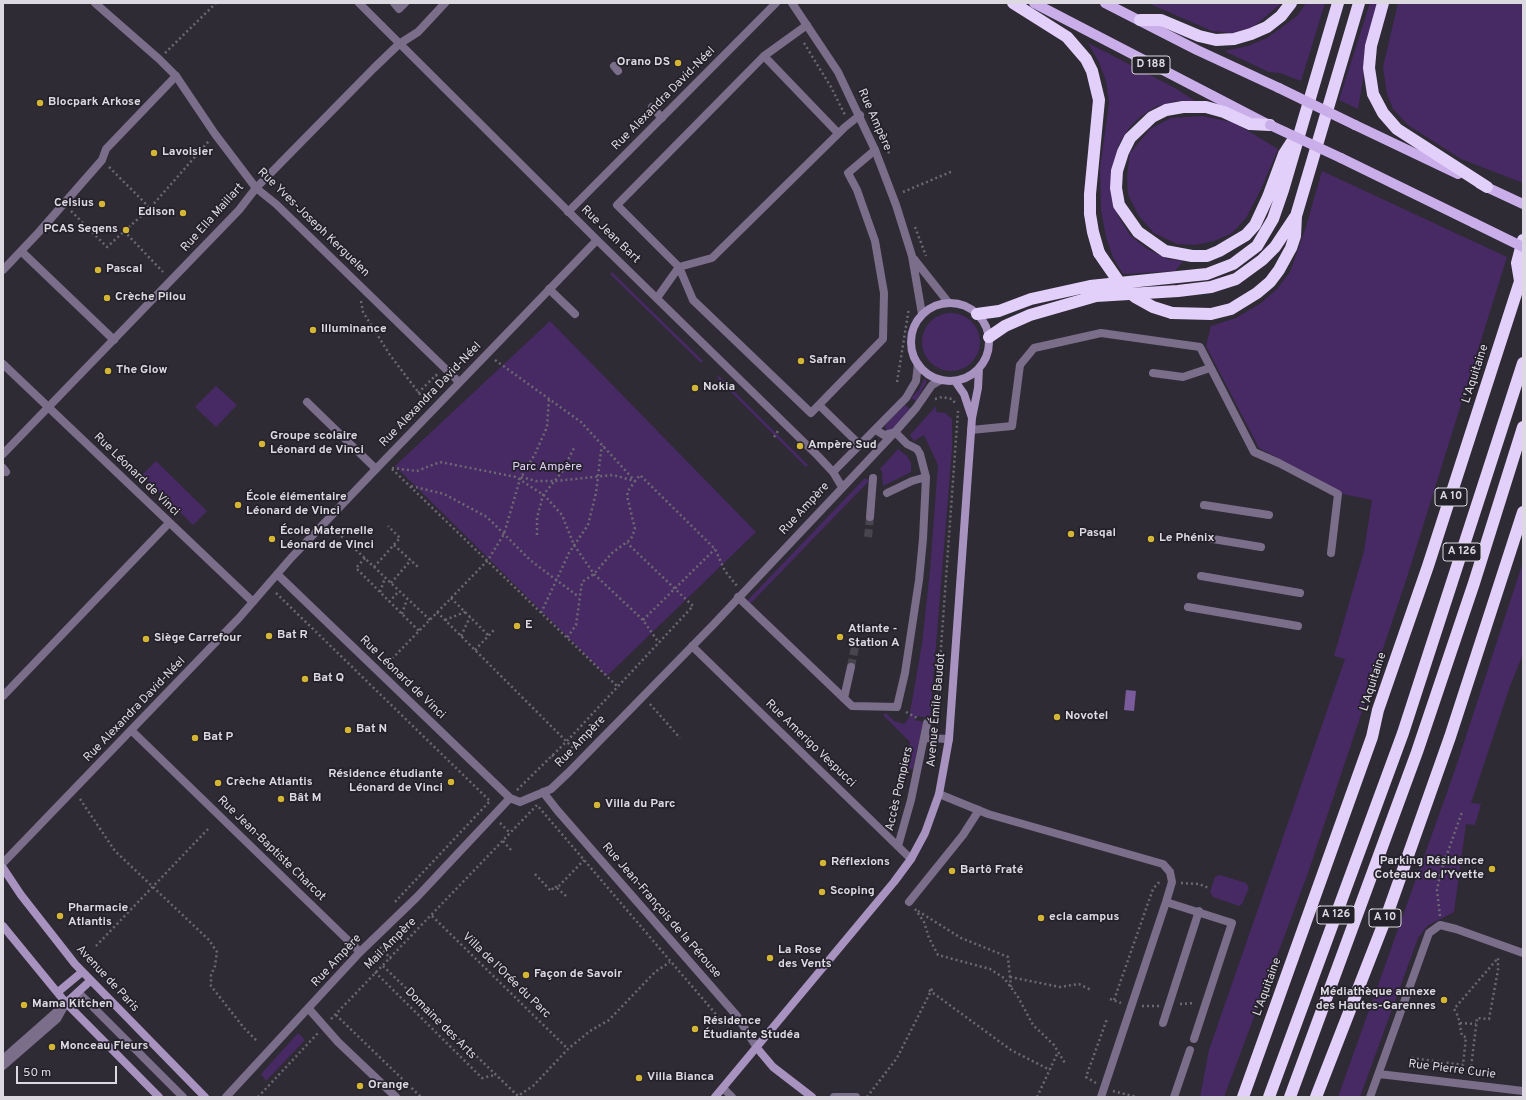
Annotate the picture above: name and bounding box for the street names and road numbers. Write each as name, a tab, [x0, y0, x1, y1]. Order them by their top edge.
street label: Rue Alexandra David-Néel	[609, 44, 719, 154]
road number: D 188	[1132, 56, 1170, 74]
street label: Rue Ampère	[854, 87, 894, 153]
street label: Rue Yves-Joseph Kerguelen	[254, 166, 372, 280]
street label: Rue Ella Maillart	[178, 181, 248, 255]
street label: Rue Jean Bart	[577, 203, 643, 267]
street label: Rue Alexandra David-Néel	[377, 340, 485, 450]
street label: L'Aquitaine	[1460, 343, 1492, 405]
street label: Rue Léonard de Vinci	[90, 430, 182, 520]
street label: Rue Ampère	[777, 480, 833, 538]
road number: A 10	[1435, 488, 1467, 506]
road number: A 126	[1443, 543, 1481, 561]
street label: Rue Léonard de Vinci	[356, 633, 448, 723]
street label: L'Aquitaine	[1358, 651, 1390, 713]
street label: Avenue Émile Baudot	[925, 652, 949, 768]
street label: Rue Alexandra David-Néel	[81, 655, 189, 765]
street label: Rue Amerigo Vespucci	[762, 697, 858, 791]
street label: Rue Ampère	[553, 713, 609, 771]
street label: Accès Pompiers	[883, 745, 917, 833]
street label: Rue Jean-Baptiste Charcot	[214, 794, 328, 904]
street label: Rue Jean-François de la Pérouse	[598, 840, 724, 982]
road number: A 126	[1317, 906, 1355, 924]
road number: A 10	[1369, 909, 1401, 927]
street label: Mail Ampère	[362, 915, 420, 973]
street label: Villa de l'Orée du Parc	[459, 930, 553, 1022]
street label: Rue Ampère	[309, 932, 365, 990]
street label: Avenue de Paris	[72, 943, 142, 1015]
street label: L'Aquitaine	[1251, 956, 1285, 1018]
street label: Domaine des Arts	[401, 985, 479, 1063]
street label: Rue Pierre Curie	[1407, 1057, 1497, 1083]

